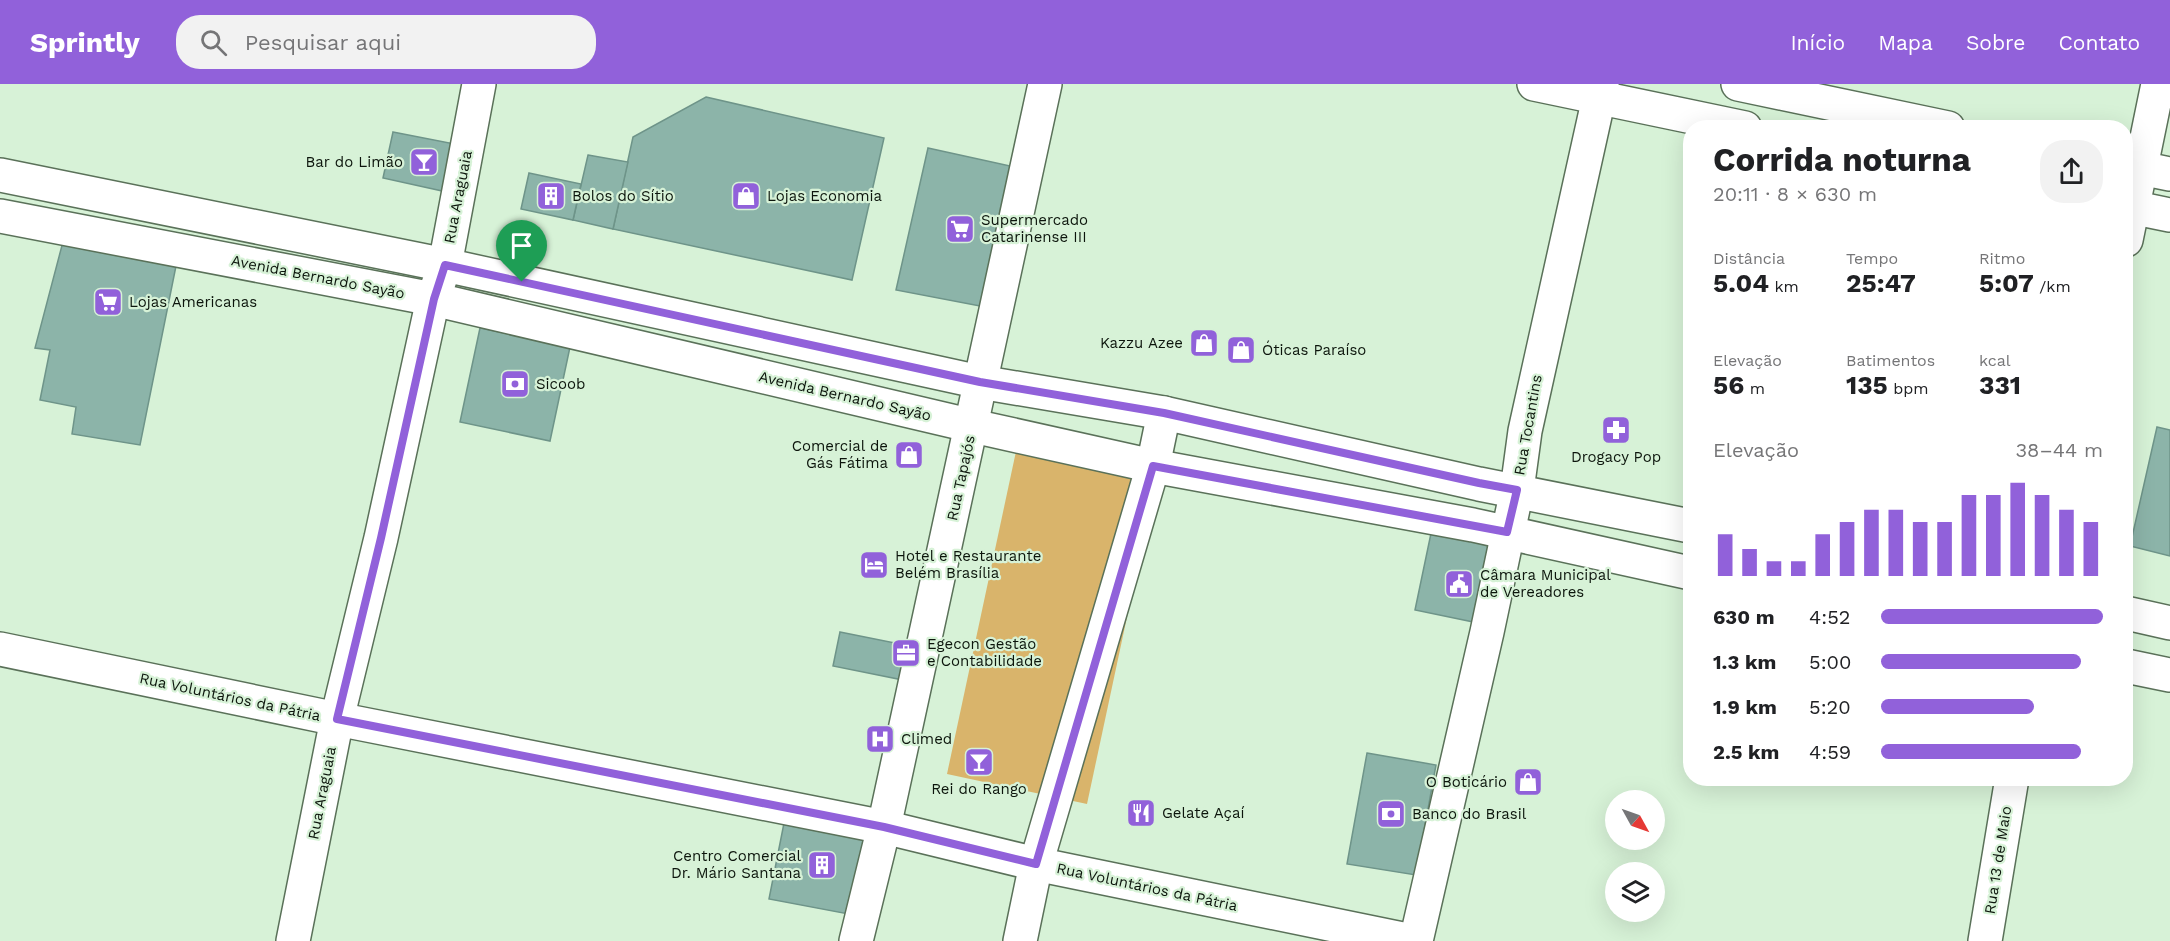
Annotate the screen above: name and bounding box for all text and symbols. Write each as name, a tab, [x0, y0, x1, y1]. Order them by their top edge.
search box	[176, 15, 596, 69]
text: Sprintly	[30, 26, 140, 59]
icon: search	[197, 26, 230, 59]
text: Pesquisar aqui	[245, 30, 401, 55]
text: Início	[1790, 30, 1845, 55]
text: Mapa	[1878, 30, 1933, 55]
text: Sobre	[1966, 30, 2025, 55]
text: Contato	[2058, 30, 2140, 55]
text: Corrida noturna	[1713, 140, 1971, 179]
button: share	[2040, 140, 2103, 203]
bar icon: Bar do Limão	[408, 146, 440, 178]
street label: Rua Araguaia	[440, 149, 476, 245]
place label: Bar do Limão	[306, 153, 403, 171]
building icon: Bolos do Sítio	[535, 180, 567, 212]
shop icon: Lojas Economia	[730, 180, 762, 212]
text: 20:11 · 8 × 630 m	[1713, 182, 1877, 206]
place label: Bolos do Sítio	[572, 187, 674, 205]
place label: Lojas Economia	[767, 187, 883, 205]
place label: Supermercado Catarinense III	[981, 211, 1088, 246]
supermarket icon: Supermercado Catarinense III	[944, 213, 976, 245]
pin	[496, 220, 547, 282]
icon: arrive	[505, 229, 538, 262]
text: Distância	[1713, 249, 1785, 268]
text: Tempo	[1846, 249, 1898, 268]
text: Ritmo	[1979, 249, 2025, 268]
street label: Avenida Bernardo Sayão	[230, 251, 406, 303]
text: 5.04	[1713, 268, 1769, 298]
text: 25:47	[1846, 268, 1916, 298]
text: 5:07	[1979, 268, 2034, 298]
text: km	[1769, 277, 1799, 296]
text: /km	[2034, 277, 2071, 296]
supermarket icon: Lojas Americanas	[92, 286, 124, 318]
place label: Lojas Americanas	[129, 293, 257, 311]
shop icon: Kazzu Azee	[1188, 327, 1220, 359]
place label: Kazzu Azee	[1100, 334, 1183, 352]
shop icon: Óticas Paraíso	[1225, 334, 1257, 366]
place label: Óticas Paraíso	[1262, 340, 1366, 359]
text: Elevação	[1713, 351, 1782, 370]
text: Batimentos	[1846, 351, 1935, 370]
text: kcal	[1979, 351, 2011, 370]
street label: Avenida Bernardo Sayão	[757, 367, 933, 425]
bank icon: Sicoob	[499, 368, 531, 400]
text: 56	[1713, 370, 1744, 400]
text: 135	[1846, 370, 1888, 400]
text: 331	[1979, 370, 2021, 400]
street label: Rua Tocantins	[1510, 373, 1546, 477]
place label: Sicoob	[536, 375, 585, 393]
text: m	[1744, 379, 1765, 398]
text: bpm	[1888, 379, 1929, 398]
pharmacy icon: Drogacy Pop	[1600, 414, 1632, 446]
street label: Rua Tapajós	[943, 434, 979, 522]
place label: Comercial de Gás Fátima	[792, 437, 888, 472]
text: Elevação	[1713, 438, 1799, 462]
text: 38–44 m	[2015, 438, 2103, 462]
shop icon: Comercial de Gás Fátima	[893, 439, 925, 471]
place label: Drogacy Pop	[1571, 448, 1661, 466]
place label: Hotel e Restaurante Belém Brasília	[895, 547, 1041, 582]
hotel icon: Hotel e Restaurante Belém Brasília	[858, 549, 890, 581]
place label: Câmara Municipal de Vereadores	[1480, 566, 1611, 601]
public building icon: Câmara Municipal de Vereadores	[1443, 568, 1475, 600]
text: 630 m	[1713, 605, 1775, 629]
text: 4:52	[1809, 605, 1850, 629]
place label: Egecon Gestão e Contabilidade	[927, 635, 1042, 670]
office icon: Egecon Gestão e Contabilidade	[890, 637, 922, 669]
text: 1.3 km	[1713, 650, 1776, 674]
text: 5:00	[1809, 650, 1851, 674]
street label: Rua Voluntários da Pátria	[138, 669, 323, 725]
text: 1.9 km	[1713, 695, 1777, 719]
text: 5:20	[1809, 695, 1851, 719]
hospital icon: Climed	[864, 723, 896, 755]
place label: Climed	[901, 730, 952, 748]
text: 2.5 km	[1713, 740, 1779, 764]
text: 4:59	[1809, 740, 1851, 764]
street label: Rua Araguaia	[304, 745, 340, 841]
bar icon: Rei do Rango	[963, 746, 995, 778]
shop icon: O Boticário	[1512, 766, 1544, 798]
place label: O Boticário	[1426, 773, 1507, 791]
place label: Rei do Rango	[931, 780, 1027, 798]
north arrow	[1605, 790, 1665, 850]
map controls	[1605, 790, 1665, 922]
restaurant icon: Gelate Açaí	[1125, 797, 1157, 829]
bank icon: Banco do Brasil	[1375, 798, 1407, 830]
place label: Gelate Açaí	[1162, 804, 1244, 822]
place label: Banco do Brasil	[1412, 805, 1527, 823]
street label: Rua 13 de Maio	[1981, 805, 2015, 915]
place label: Centro Comercial Dr. Mário Santana	[671, 847, 802, 882]
building icon: Centro Comercial Dr. Mário Santana	[806, 849, 838, 881]
street label: Rua Voluntários da Pátria	[1055, 859, 1240, 915]
button: layers	[1605, 862, 1665, 922]

